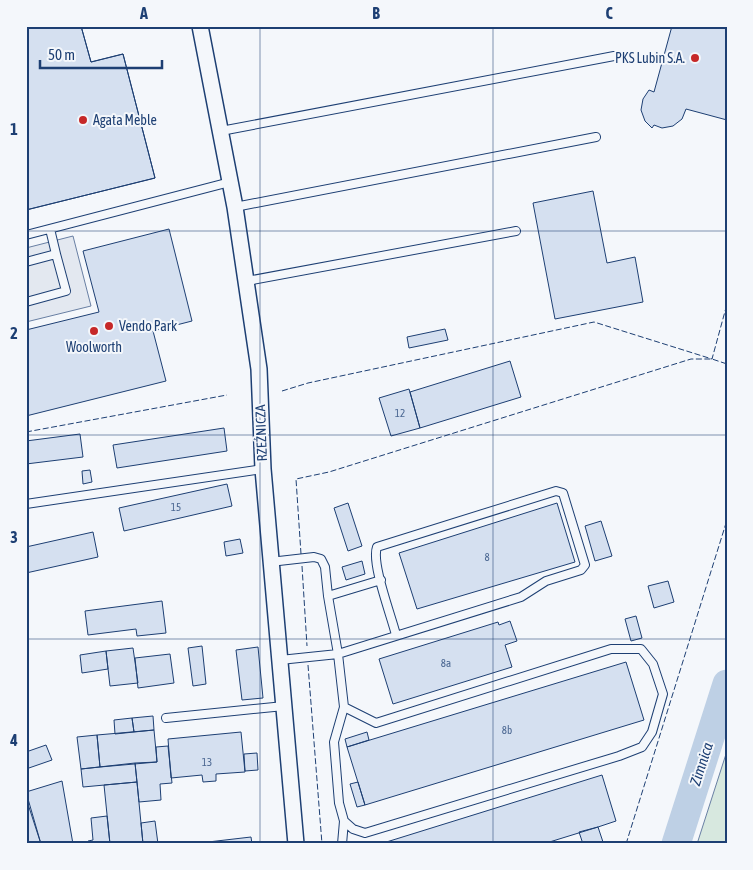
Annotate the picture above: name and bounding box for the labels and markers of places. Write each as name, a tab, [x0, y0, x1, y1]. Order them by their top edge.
place label: PKS Lubin S.A.	[615, 50, 685, 66]
marker: PKS Lubin S.A.	[689, 52, 701, 64]
place label: Agata Meble	[93, 112, 157, 128]
marker: Agata Meble	[77, 114, 89, 126]
place label: Vendo Park	[119, 318, 177, 334]
marker: Vendo Park	[103, 320, 115, 332]
marker: Woolworth	[88, 325, 100, 337]
place label: Woolworth	[66, 339, 122, 355]

